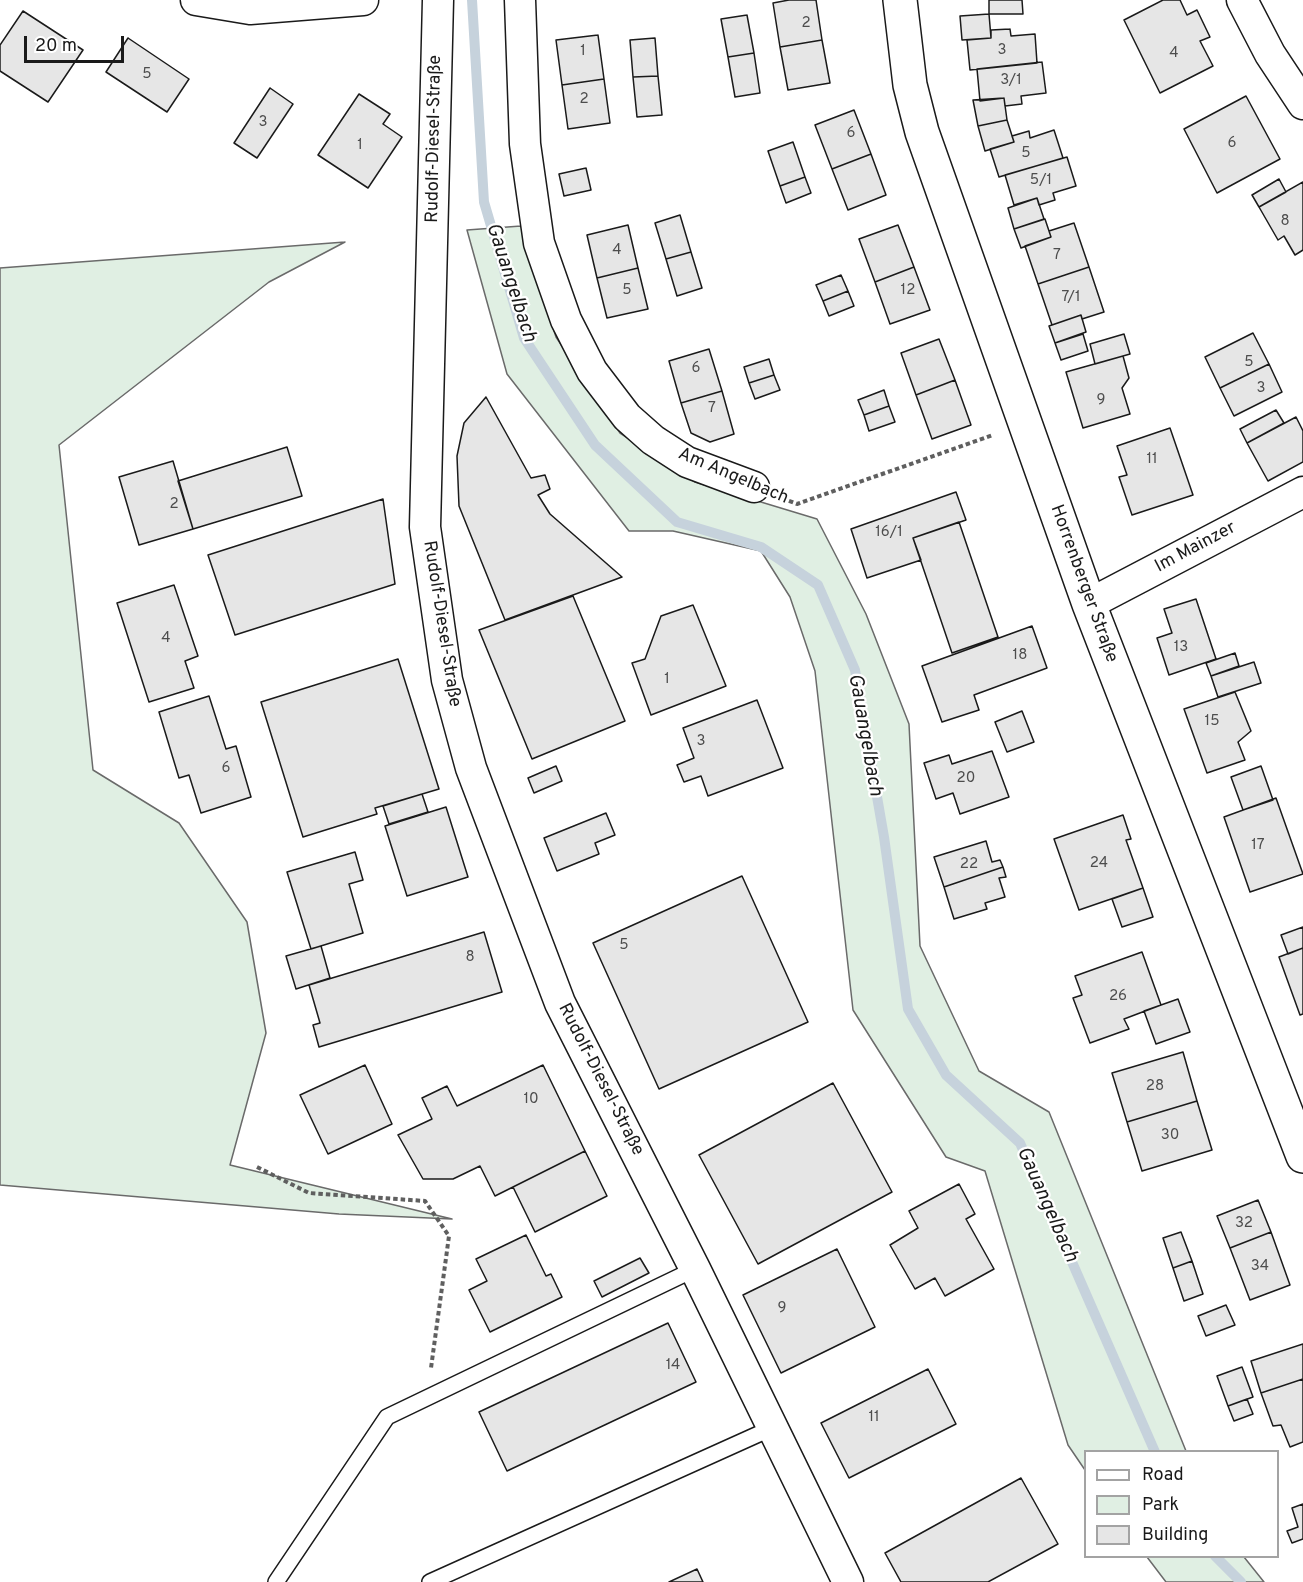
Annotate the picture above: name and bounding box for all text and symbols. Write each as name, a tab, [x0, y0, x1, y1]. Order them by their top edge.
house number: 2	[801, 15, 811, 33]
scale bar	[27, 24, 128, 62]
text: 20 m	[35, 35, 77, 58]
house number: 3	[997, 42, 1007, 60]
house number: 1	[580, 43, 586, 61]
house number: 4	[1169, 45, 1179, 63]
street label: Rudolf-Diesel-Straße	[423, 55, 447, 223]
house number: 5	[142, 66, 152, 84]
house number: 3/1	[1000, 72, 1022, 90]
house number: 2	[579, 91, 589, 109]
house number: 3	[258, 114, 268, 132]
house number: 6	[847, 125, 855, 143]
house number: 6	[1228, 135, 1236, 153]
house number: 1	[357, 137, 363, 155]
house number: 5	[1021, 145, 1031, 163]
house number: 5/1	[1030, 172, 1052, 190]
house number: 8	[1280, 213, 1290, 231]
water label: Gauangelbach	[479, 220, 541, 346]
house number: 4	[612, 242, 622, 260]
house number: 7	[1053, 247, 1061, 265]
house number: 5	[622, 282, 632, 300]
house number: 12	[901, 282, 915, 300]
house number: 7/1	[1061, 289, 1081, 307]
house number: 5	[1244, 354, 1254, 372]
house number: 6	[692, 360, 700, 378]
house number: 3	[1256, 380, 1266, 398]
house number: 9	[1097, 392, 1105, 410]
house number: 7	[708, 400, 716, 418]
street label: Am Angelbach	[674, 444, 792, 510]
house number: 11	[1146, 451, 1158, 469]
house number: 2	[169, 496, 179, 514]
street label: Horrenberger Straße	[1044, 502, 1122, 666]
street label: Im Mainzer	[1152, 518, 1240, 578]
house number: 16/1	[875, 524, 903, 542]
street label: Rudolf-Diesel-Straße	[417, 539, 465, 709]
house number: 4	[161, 630, 171, 648]
house number: 13	[1174, 639, 1188, 657]
house number: 18	[1013, 647, 1027, 665]
house number: 1	[664, 671, 670, 689]
water label: Gauangelbach	[841, 672, 887, 798]
house number: 15	[1205, 713, 1219, 731]
house number: 3	[696, 733, 706, 751]
house number: 6	[222, 760, 230, 778]
house number: 20	[957, 770, 975, 788]
house number: 17	[1251, 837, 1265, 855]
house number: 24	[1090, 855, 1108, 873]
house number: 22	[960, 856, 978, 874]
house number: 5	[619, 937, 629, 955]
house number: 8	[465, 949, 475, 967]
house number: 26	[1109, 988, 1127, 1006]
street label: Rudolf-Diesel-Straße	[552, 1000, 648, 1160]
house number: 28	[1146, 1078, 1164, 1096]
house number: 10	[523, 1091, 539, 1109]
house number: 30	[1161, 1127, 1179, 1145]
water label: Gauangelbach	[1010, 1144, 1082, 1266]
house number: 32	[1235, 1215, 1253, 1233]
house number: 34	[1251, 1258, 1269, 1276]
house number: 9	[778, 1300, 786, 1318]
house number: 14	[666, 1357, 680, 1375]
house number: 11	[868, 1409, 880, 1427]
legend	[1084, 1450, 1279, 1558]
text: Road	[1142, 1464, 1184, 1487]
text: Park	[1142, 1494, 1179, 1517]
text: Building	[1142, 1524, 1208, 1547]

